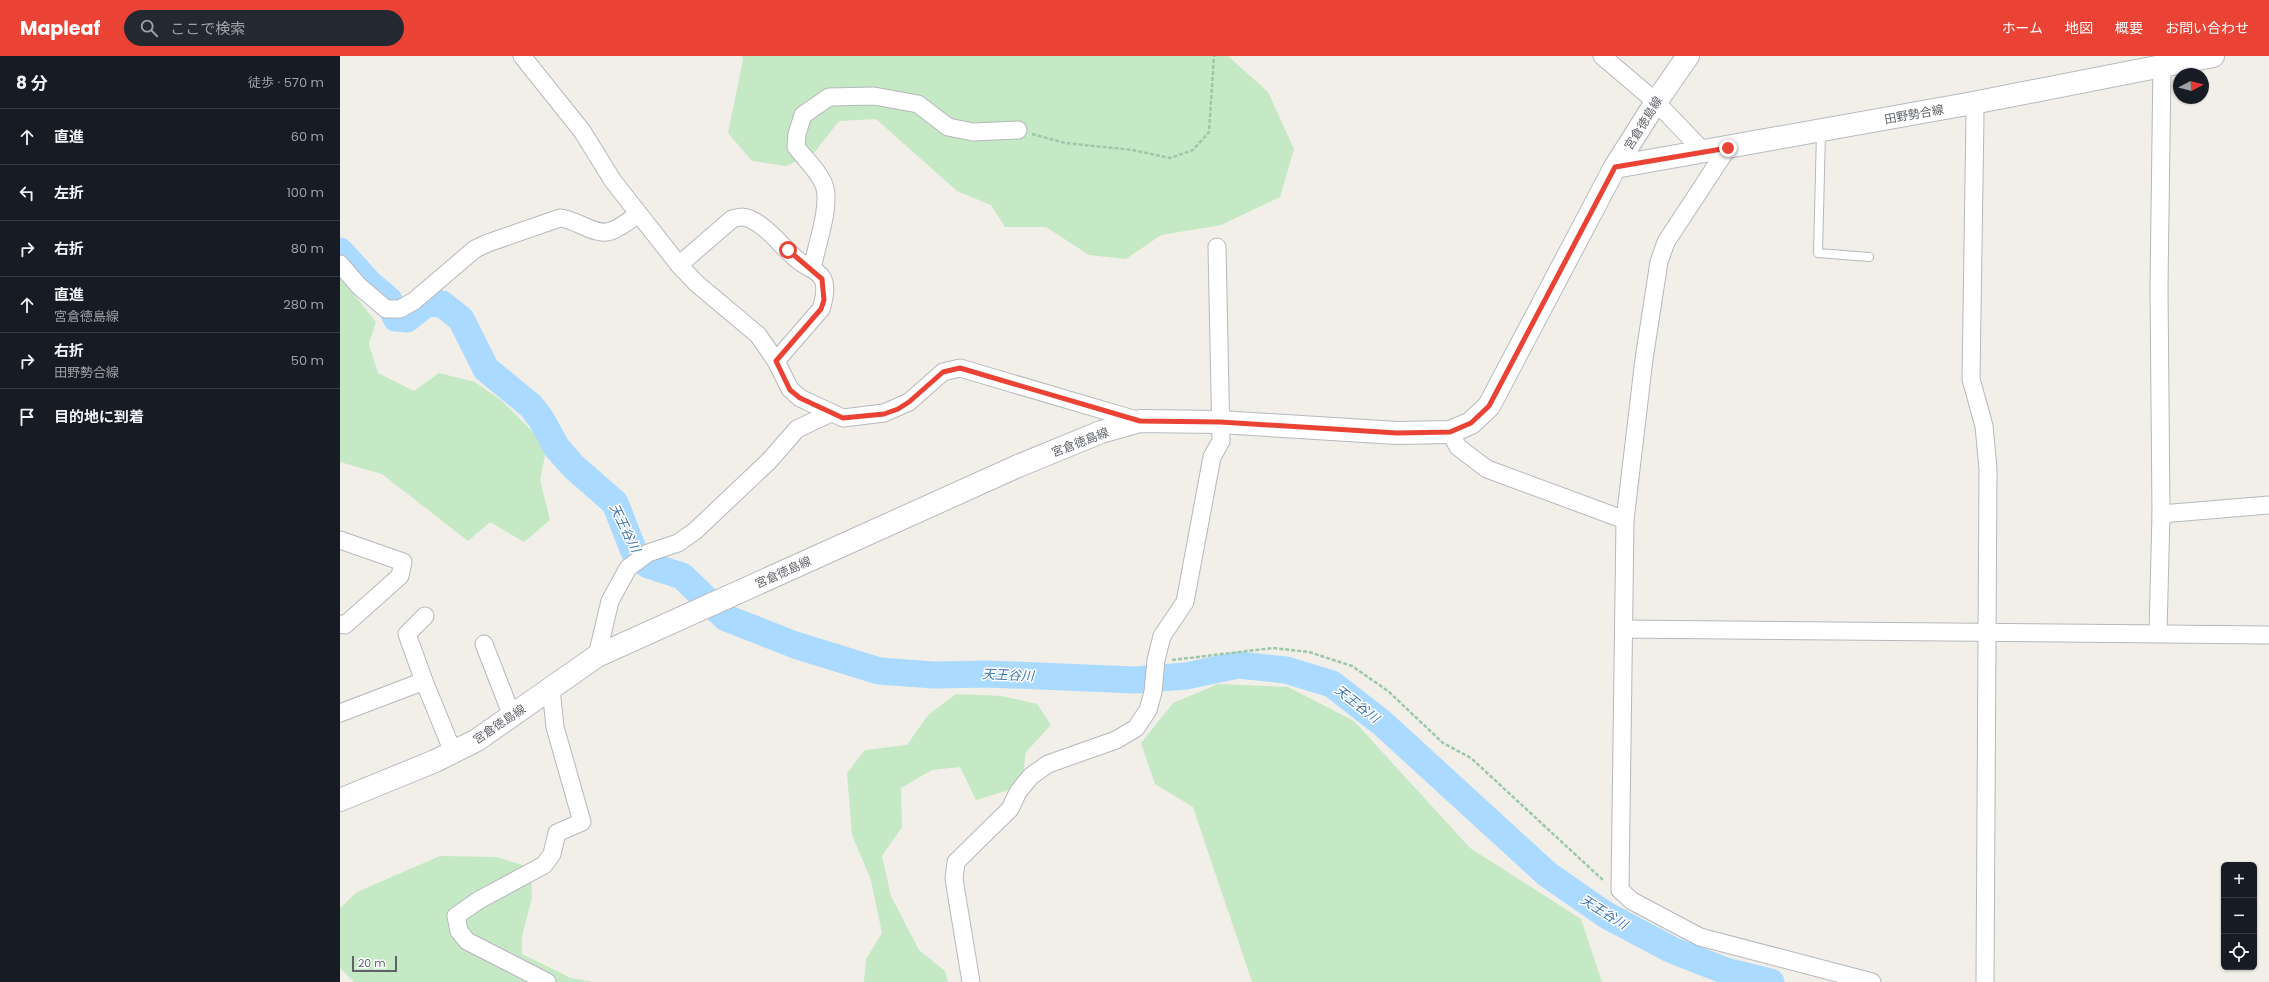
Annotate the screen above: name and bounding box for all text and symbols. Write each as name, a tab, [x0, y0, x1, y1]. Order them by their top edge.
search box	[124, 10, 404, 46]
text: Mapleaf	[20, 15, 100, 42]
icon: search	[138, 17, 160, 39]
text: ここで検索	[170, 18, 245, 39]
text: ホーム	[2001, 18, 2043, 38]
text: 地図	[2065, 18, 2093, 38]
text: 概要	[2115, 18, 2143, 38]
text: お問い合わせ	[2165, 18, 2249, 38]
north arrow	[2173, 68, 2209, 104]
text: 8 分	[16, 71, 48, 95]
text: 徒歩 · 570 m	[248, 73, 324, 92]
street label: 宮倉徳島線	[1620, 93, 1666, 153]
street label: 田野勢合線	[1883, 100, 1945, 128]
icon: ahead	[16, 126, 38, 148]
text: 直進	[54, 126, 84, 147]
text: 60 m	[291, 127, 324, 146]
route end	[1719, 139, 1737, 157]
icon: left	[16, 182, 38, 204]
text: 左折	[54, 182, 84, 203]
text: 100 m	[287, 183, 324, 202]
icon: right	[16, 238, 38, 260]
text: 右折	[54, 238, 84, 259]
text: 80 m	[291, 239, 324, 258]
route start	[779, 241, 797, 259]
text: 直進	[54, 284, 84, 305]
icon: ahead	[16, 294, 38, 316]
text: 280 m	[283, 295, 324, 314]
text: 宮倉徳島線	[54, 307, 119, 326]
text: 右折	[54, 340, 84, 361]
icon: right	[16, 350, 38, 372]
text: 50 m	[291, 351, 324, 370]
text: 田野勢合線	[54, 363, 119, 382]
icon: arrive	[16, 406, 38, 428]
text: 目的地に到着	[54, 406, 144, 427]
street label: 宮倉徳島線	[1049, 423, 1111, 461]
water label: 天王谷川	[605, 500, 646, 557]
street label: 宮倉徳島線	[752, 552, 814, 592]
water label: 天王谷川	[982, 665, 1036, 685]
water label: 天王谷川	[1331, 681, 1385, 729]
street label: 宮倉徳島線	[469, 700, 529, 748]
map controls	[2221, 862, 2257, 970]
button: +	[2221, 862, 2257, 898]
water label: 天王谷川	[1577, 890, 1633, 935]
button: −	[2221, 898, 2257, 934]
button: locate	[2221, 934, 2257, 970]
scale bar	[352, 954, 397, 973]
text: 20 m	[358, 955, 386, 971]

